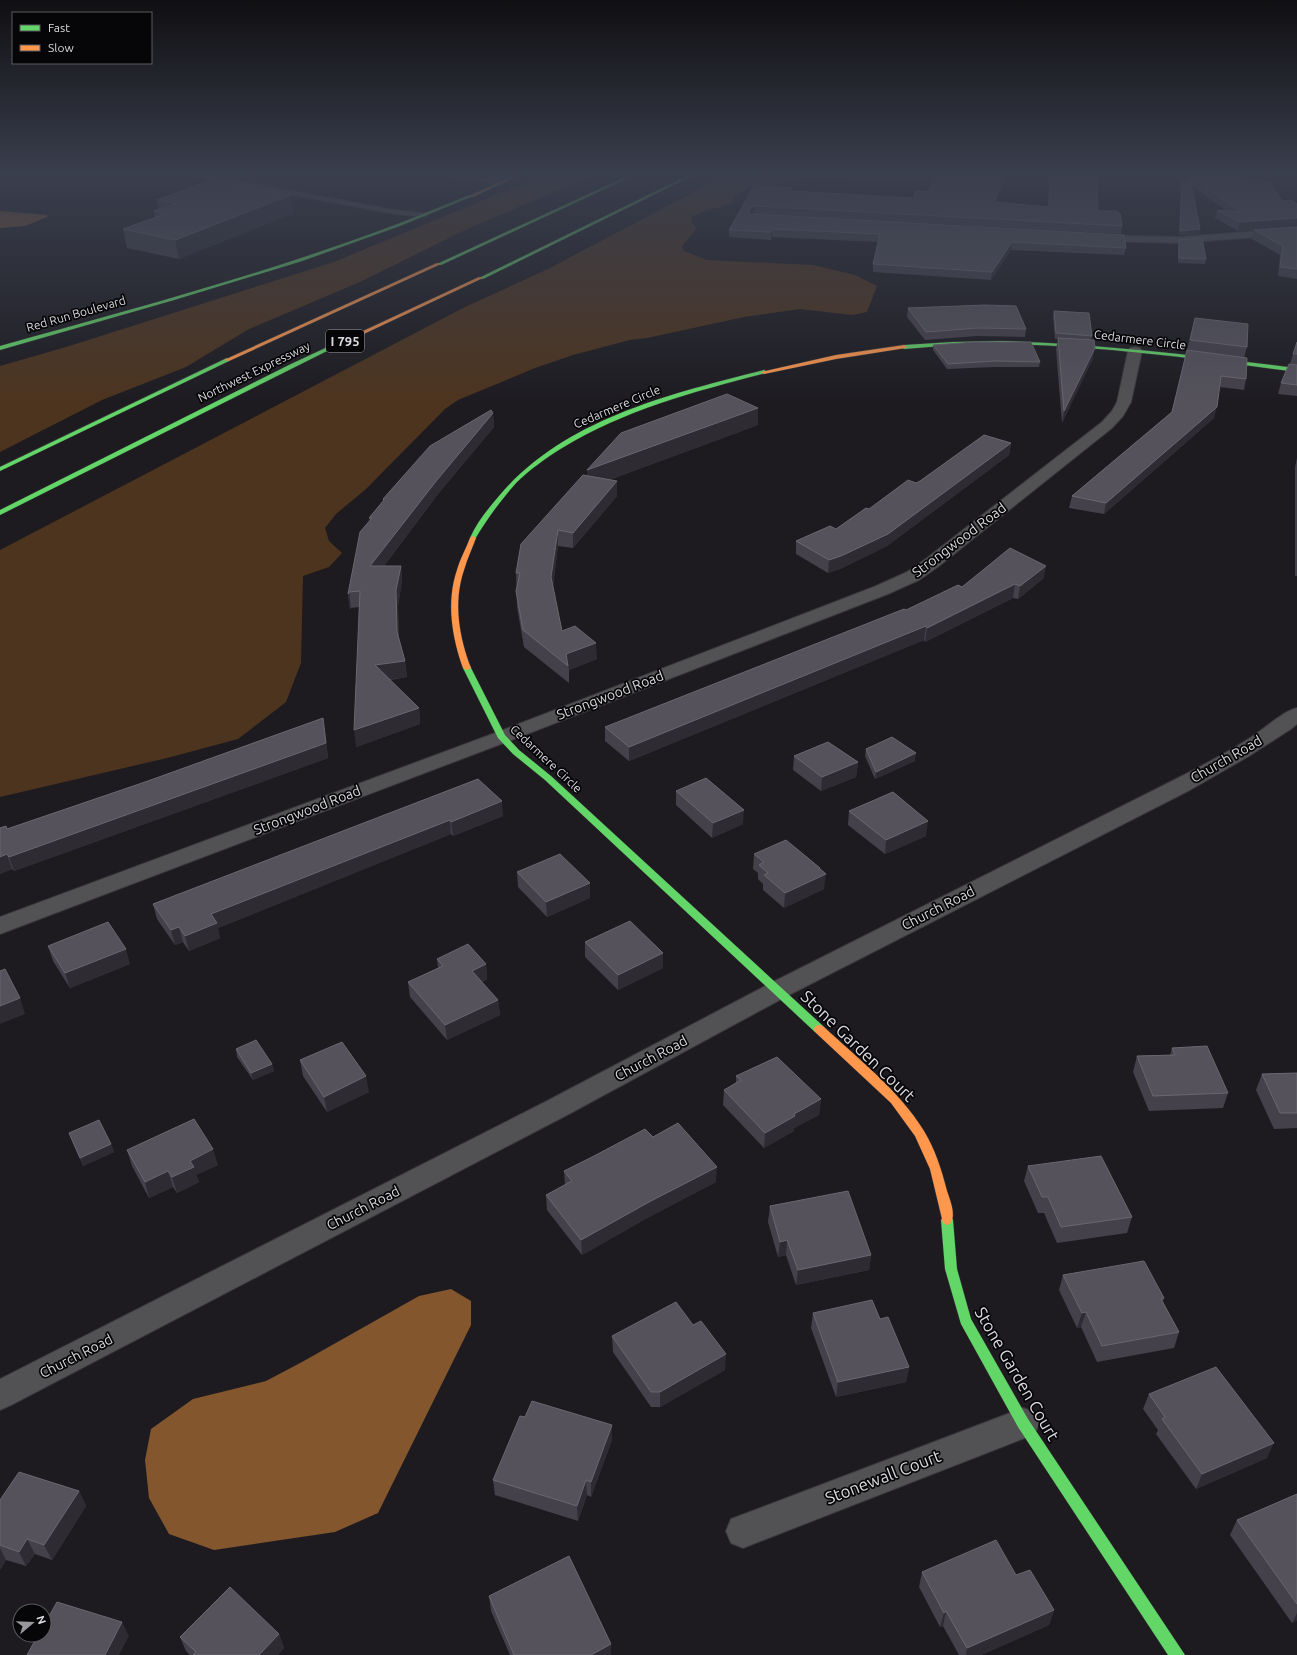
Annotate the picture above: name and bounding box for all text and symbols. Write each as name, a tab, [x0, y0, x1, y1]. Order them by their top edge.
legend	[12, 12, 152, 64]
text: Fast	[48, 21, 70, 34]
text: Slow	[48, 41, 74, 54]
street label: Red Run Boulevard	[25, 293, 127, 334]
street label: Cedarmere Circle	[1093, 327, 1187, 352]
road number: I 795	[326, 330, 364, 352]
street label: Northwest Expressway	[196, 339, 312, 404]
street label: Cedarmere Circle	[572, 382, 662, 431]
street label: Strongwood Road	[909, 500, 1009, 580]
street label: Strongwood Road	[554, 667, 666, 723]
street label: Cedarmere Circle	[508, 722, 585, 795]
street label: Church Road	[1187, 732, 1265, 786]
street label: Strongwood Road	[251, 782, 363, 838]
street label: Church Road	[899, 883, 977, 933]
street label: Stone Garden Court	[797, 986, 919, 1105]
street label: Church Road	[612, 1032, 690, 1084]
street label: Church Road	[324, 1183, 402, 1233]
street label: Stone Garden Court	[971, 1304, 1064, 1444]
street label: Church Road	[37, 1331, 115, 1381]
street label: Stonewall Court	[822, 1446, 944, 1507]
north arrow	[12, 1603, 52, 1643]
text: N	[34, 1614, 48, 1626]

